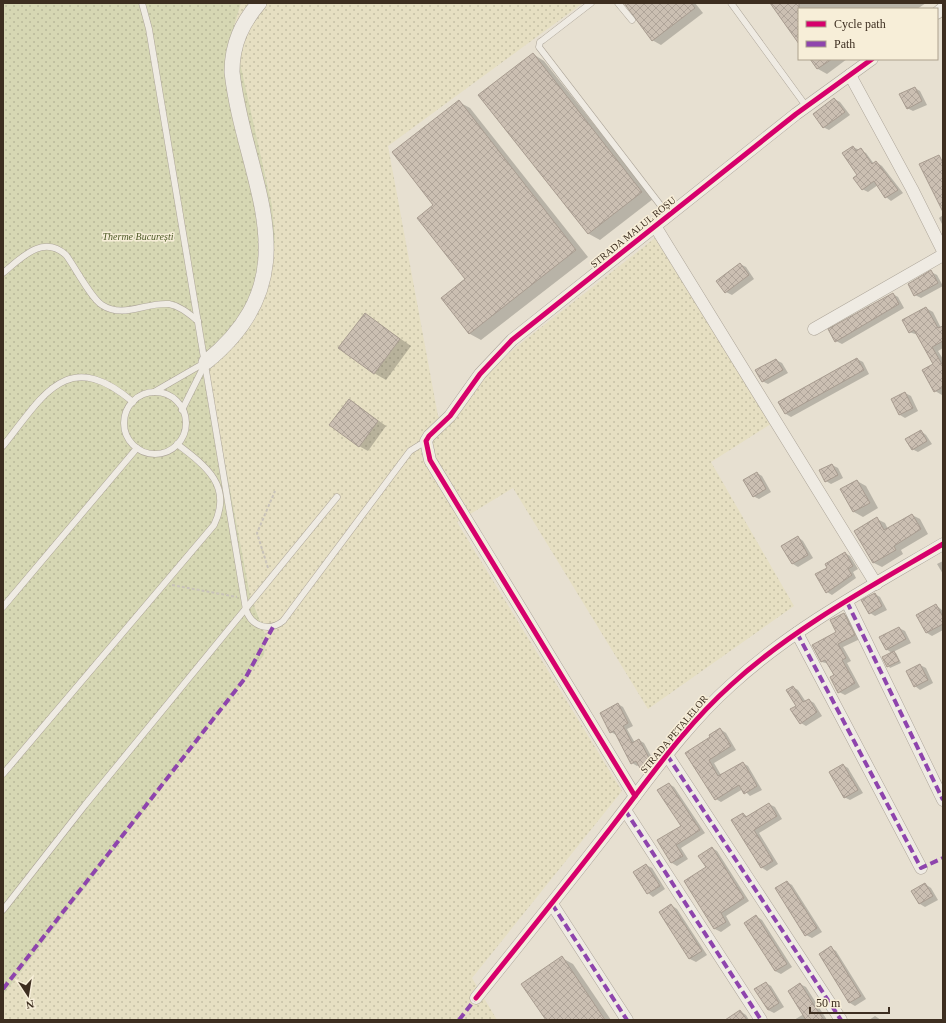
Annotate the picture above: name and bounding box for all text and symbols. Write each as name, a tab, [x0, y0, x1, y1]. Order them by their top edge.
legend	[798, 8, 938, 60]
text: Cycle path	[834, 17, 886, 31]
text: Path	[834, 37, 855, 51]
street label: STRADA MALUL ROȘU	[588, 194, 678, 270]
park label: Therme București	[102, 231, 174, 242]
street label: STRADA PETALELOR	[638, 693, 710, 775]
north arrow	[8, 975, 48, 1015]
scale bar	[810, 989, 889, 1015]
text: 50 m	[816, 996, 841, 1010]
text: N	[25, 998, 35, 1011]

